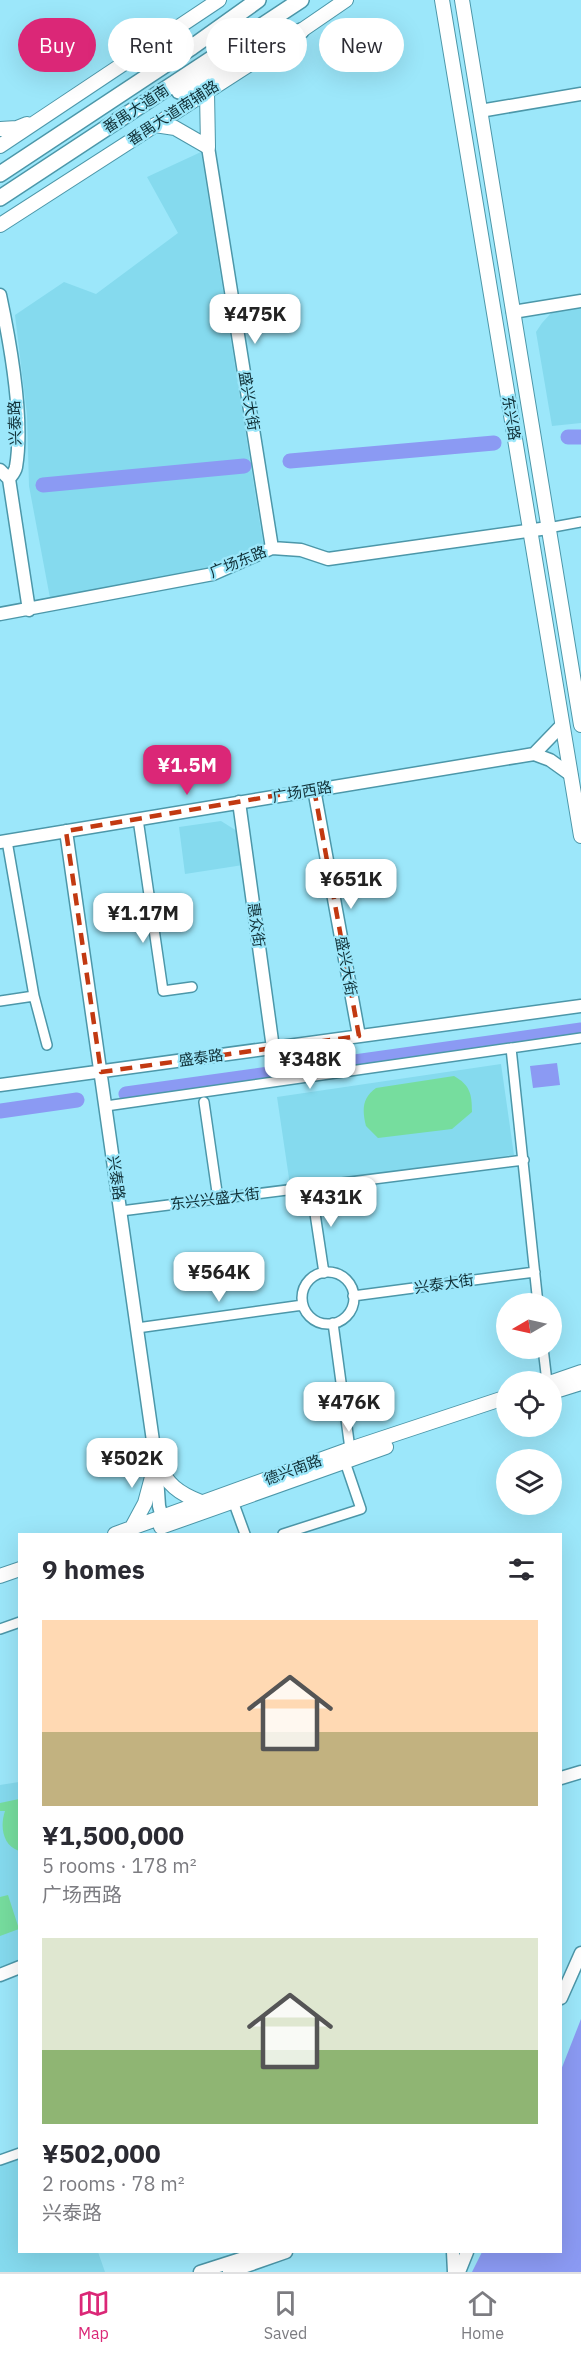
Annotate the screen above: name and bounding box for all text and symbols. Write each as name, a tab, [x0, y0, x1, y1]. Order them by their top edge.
chip: Buy	[18, 18, 96, 72]
chip: Rent	[108, 18, 194, 72]
chip: Filters	[206, 18, 307, 72]
chip: New	[319, 18, 404, 72]
street label: 番禺大道南辅路	[124, 76, 222, 149]
street label: 番禺大道南	[99, 80, 172, 137]
pin: ¥475K	[213, 294, 297, 345]
text: ¥475K	[224, 300, 286, 327]
street label: 盛兴大街	[235, 370, 264, 432]
street label: 东兴路	[499, 394, 524, 442]
street label: 兴泰路	[4, 400, 25, 446]
street label: 广场东路	[206, 541, 269, 582]
pin: ¥1.5M	[145, 745, 229, 796]
text: ¥1.5M	[157, 751, 217, 778]
street label: 广场西路	[271, 777, 333, 806]
pin: ¥651K	[309, 859, 393, 910]
text: ¥651K	[320, 865, 382, 892]
pin: ¥1.17M	[94, 893, 192, 944]
text: ¥1.17M	[107, 899, 179, 926]
street label: 惠众街	[244, 901, 269, 949]
street label: 盛兴大街	[332, 935, 361, 997]
pin: ¥348K	[268, 1039, 352, 1090]
street label: 盛泰路	[177, 1045, 225, 1070]
text: ¥348K	[279, 1045, 341, 1072]
street label: 兴泰路	[104, 1154, 129, 1202]
pin: ¥431K	[289, 1177, 373, 1228]
text: ¥431K	[300, 1183, 362, 1210]
street label: 东兴兴盛大街	[169, 1184, 261, 1213]
pin: ¥564K	[177, 1252, 261, 1303]
text: ¥564K	[188, 1258, 250, 1285]
street label: 兴泰大街	[413, 1270, 475, 1297]
north arrow	[496, 1293, 562, 1359]
map controls	[496, 1293, 562, 1515]
button: locate	[496, 1371, 562, 1437]
pin: ¥476K	[307, 1382, 391, 1433]
text: ¥476K	[318, 1388, 380, 1415]
pin: ¥502K	[90, 1438, 174, 1489]
text: ¥502K	[101, 1444, 163, 1471]
button: layers	[496, 1449, 562, 1515]
street label: 德兴南路	[261, 1450, 324, 1489]
text: 9 homes	[42, 1552, 145, 1586]
icon: filters	[505, 1553, 538, 1586]
icon: home	[236, 1659, 344, 1767]
text: ¥1,500,000	[42, 1818, 184, 1852]
text: 5 rooms · 178 m²	[42, 1852, 197, 1879]
text: 广场西路	[42, 1881, 122, 1908]
icon: home	[236, 1977, 344, 2085]
text: ¥502,000	[42, 2136, 161, 2170]
text: 2 rooms · 78 m²	[42, 2170, 185, 2197]
text: 兴泰路	[42, 2199, 102, 2226]
tab: Map	[77, 2287, 110, 2343]
tab: Saved	[264, 2287, 307, 2343]
tab: Home	[461, 2287, 504, 2343]

